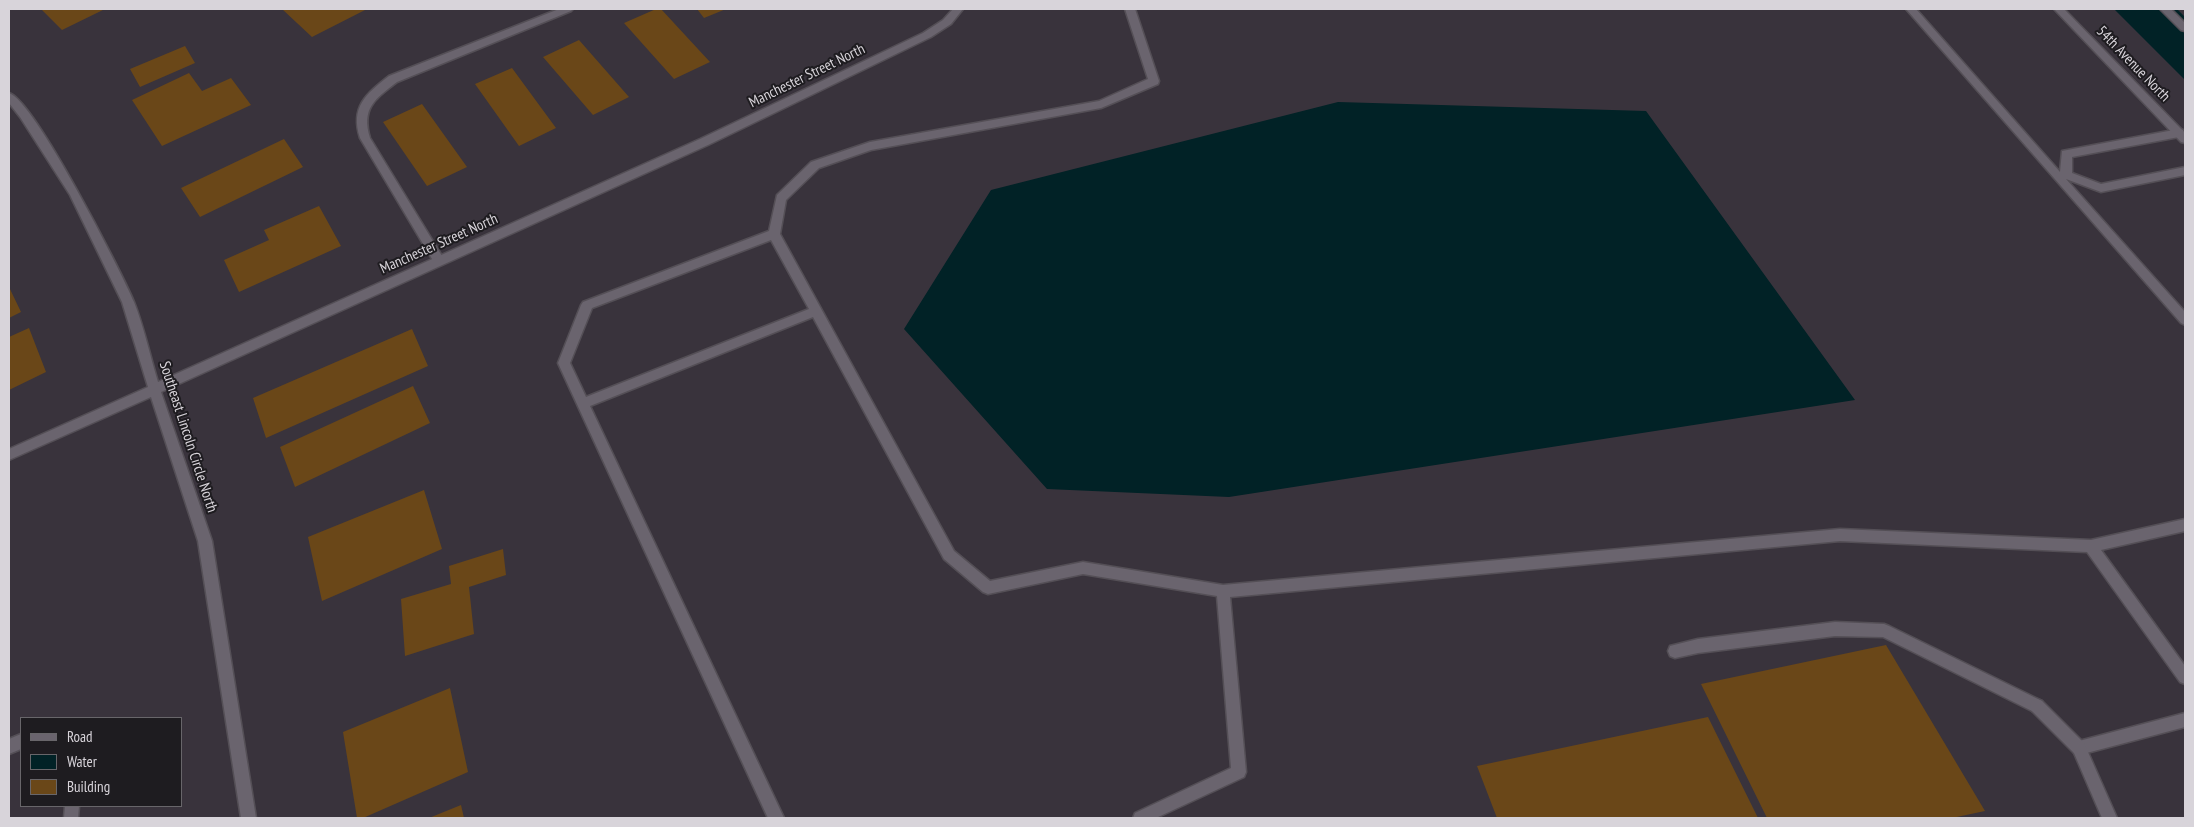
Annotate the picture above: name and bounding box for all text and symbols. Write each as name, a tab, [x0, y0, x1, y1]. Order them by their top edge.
street label: 54th Avenue North	[2092, 22, 2174, 106]
street label: Manchester Street North	[746, 40, 868, 112]
street label: Manchester Street North	[377, 210, 501, 278]
street label: Southeast Lincoln Circle North	[155, 359, 221, 515]
legend	[20, 717, 182, 807]
text: Road	[67, 727, 93, 746]
text: Water	[67, 752, 97, 771]
text: Building	[67, 777, 110, 796]

